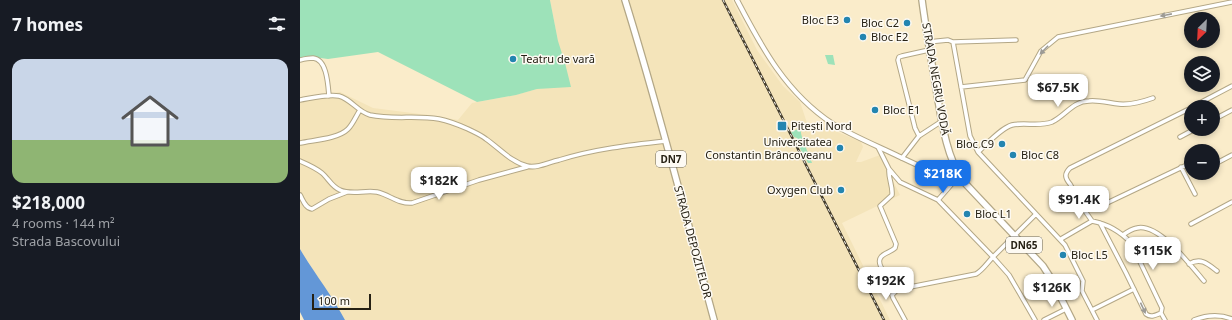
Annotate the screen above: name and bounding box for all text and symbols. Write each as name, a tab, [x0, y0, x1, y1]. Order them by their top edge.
place label: Bloc E3	[802, 12, 839, 27]
one-way arrow	[1160, 12, 1172, 18]
north arrow	[1184, 12, 1220, 48]
map controls	[1184, 12, 1220, 180]
text: 7 homes	[12, 13, 83, 36]
icon: filters	[266, 13, 288, 35]
marker: Bloc E3	[842, 15, 852, 25]
place label: Bloc C2	[861, 15, 899, 30]
marker: Bloc C2	[902, 18, 912, 28]
street label: STRADA NEGRU VODĂ	[919, 22, 954, 137]
place label: Bloc E2	[871, 29, 908, 44]
marker: Bloc E2	[858, 32, 868, 42]
one-way arrow	[1039, 45, 1048, 55]
place label: Teatru de vară	[521, 51, 595, 66]
marker: Teatru de vară	[508, 54, 518, 64]
button: layers	[1184, 56, 1220, 92]
pin: $67.5K	[1025, 74, 1091, 108]
text: $67.5K	[1037, 78, 1079, 96]
icon: home	[114, 85, 186, 157]
button: +	[1184, 100, 1220, 136]
place label: Bloc E1	[883, 102, 920, 117]
marker: Bloc E1	[870, 105, 880, 115]
place label: Pitești Nord	[791, 118, 852, 133]
marker: Pitești Nord	[776, 120, 788, 132]
place label: Universitatea Constantin Brâncoveanu	[705, 134, 832, 162]
place label: Bloc C9	[956, 136, 994, 151]
marker: Bloc C9	[997, 139, 1007, 149]
marker: Universitatea Constantin Brâncoveanu	[835, 143, 845, 153]
button: −	[1184, 144, 1220, 180]
place label: Bloc C8	[1021, 147, 1059, 162]
marker: Bloc C8	[1008, 150, 1018, 160]
road number: DN7	[656, 151, 686, 167]
pin: $218K	[915, 160, 971, 194]
text: $218K	[924, 164, 962, 182]
pin: $182K	[411, 167, 467, 201]
text: $182K	[420, 171, 458, 189]
place label: Oxygen Club	[767, 182, 833, 197]
street label: STRADA DEPOZITELOR	[671, 184, 716, 300]
marker: Oxygen Club	[836, 185, 846, 195]
pin: $91.4K	[1046, 186, 1112, 220]
text: $91.4K	[1058, 190, 1100, 208]
text: $218,000	[12, 191, 85, 214]
place label: Bloc L1	[975, 206, 1012, 221]
marker: Bloc L1	[962, 209, 972, 219]
text: 4 rooms · 144 m²	[12, 214, 115, 232]
text: Strada Bascovului	[12, 232, 120, 250]
road number: DN65	[1006, 237, 1042, 253]
pin: $115K	[1125, 237, 1181, 271]
text: $115K	[1134, 241, 1172, 259]
place label: Bloc L5	[1071, 247, 1108, 262]
marker: Bloc L5	[1058, 250, 1068, 260]
pin: $192K	[858, 267, 914, 301]
text: $192K	[867, 271, 905, 289]
pin: $126K	[1024, 274, 1080, 308]
text: $126K	[1033, 278, 1071, 296]
scale bar	[312, 292, 371, 311]
text: 100 m	[318, 293, 350, 308]
one-way arrow	[1140, 302, 1146, 313]

